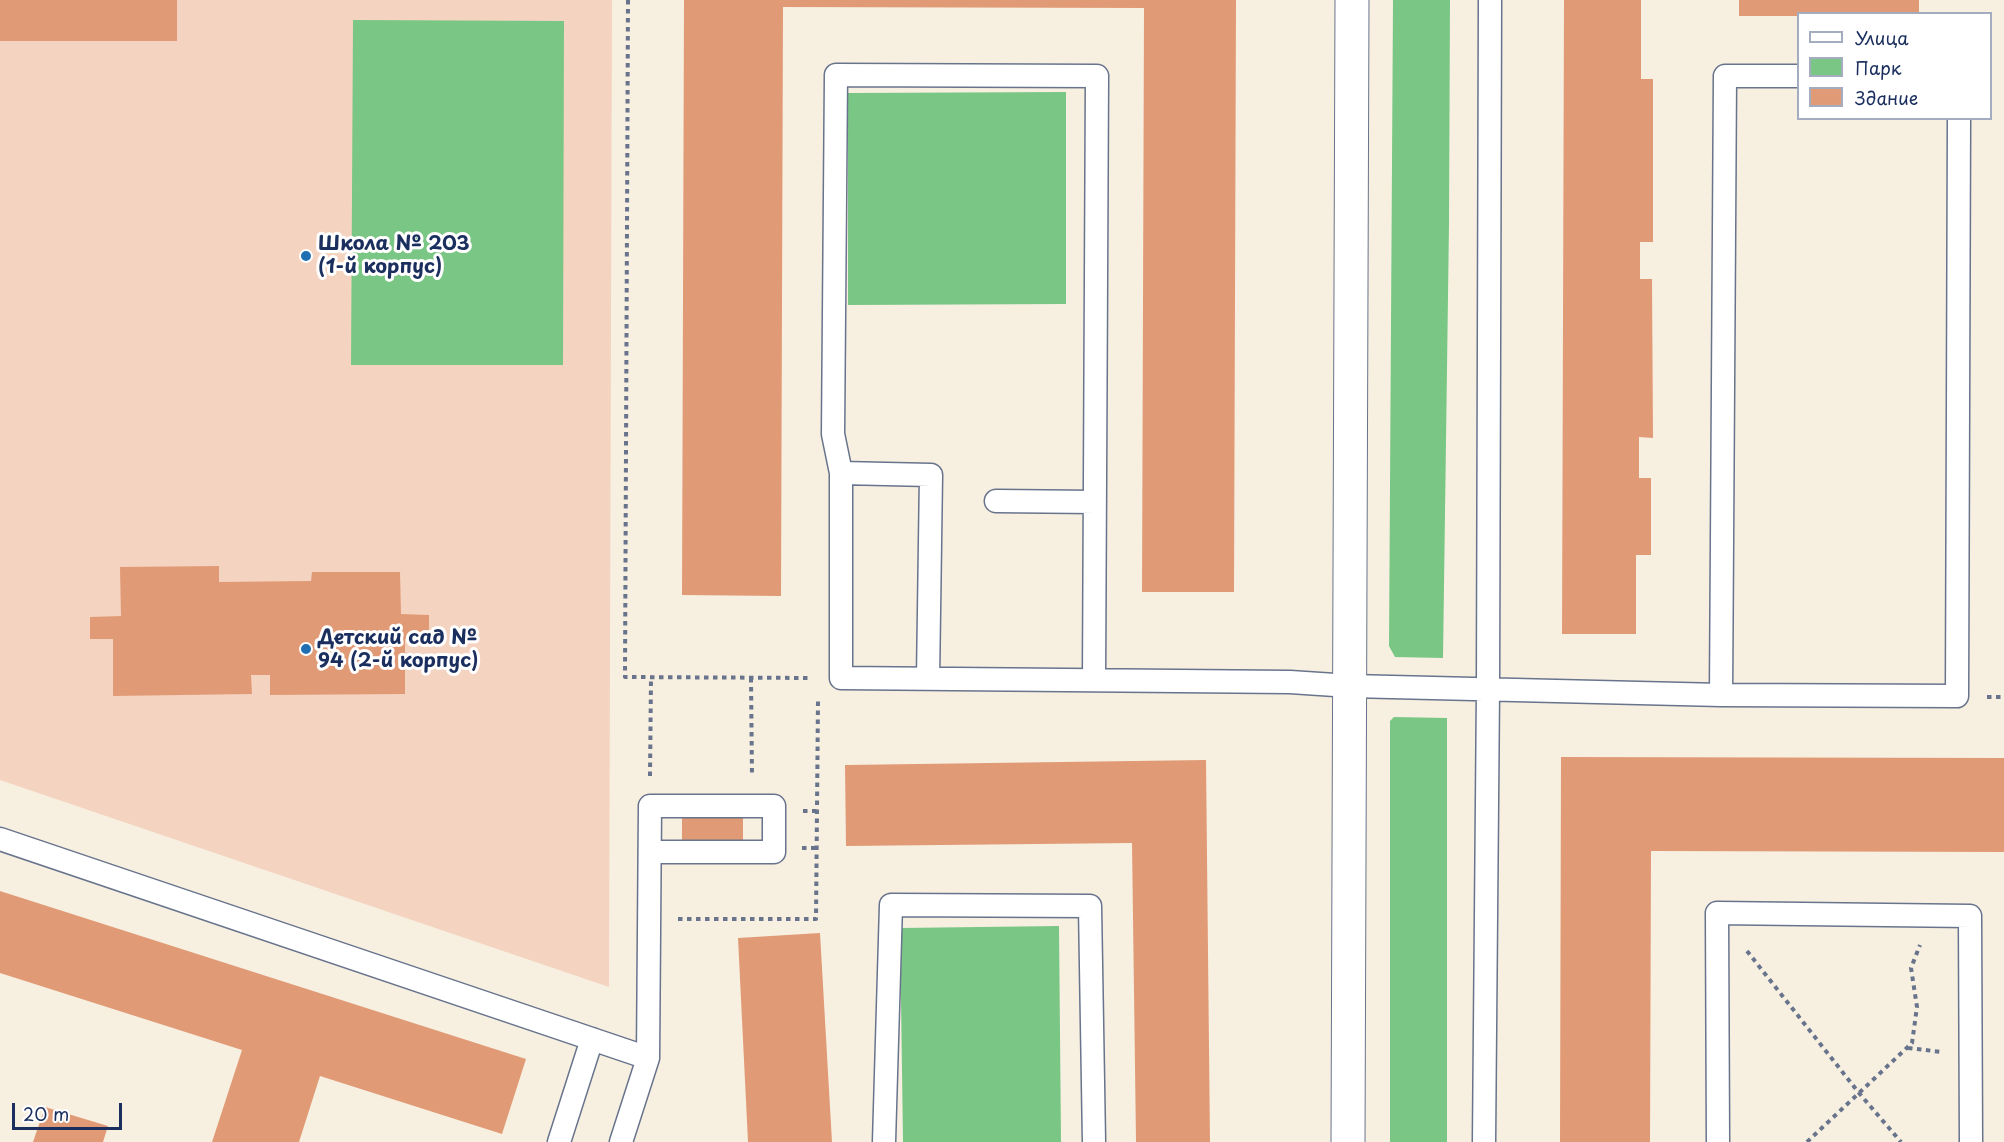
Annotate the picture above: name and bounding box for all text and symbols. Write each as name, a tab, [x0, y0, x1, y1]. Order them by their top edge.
legend	[1797, 12, 1992, 120]
text: Улица	[1855, 24, 1909, 51]
text: Парк	[1855, 54, 1901, 81]
text: Здание	[1855, 84, 1918, 111]
place label: Школа № 203 (1-й корпус)	[318, 232, 470, 279]
marker: Школа № 203 (1-й корпус)	[299, 249, 313, 263]
place label: Детский сад № 94 (2-й корпус)	[318, 626, 479, 673]
marker: Детский сад № 94 (2-й корпус)	[299, 642, 313, 656]
scale bar	[15, 1091, 124, 1129]
text: 20 m	[23, 1100, 69, 1127]

